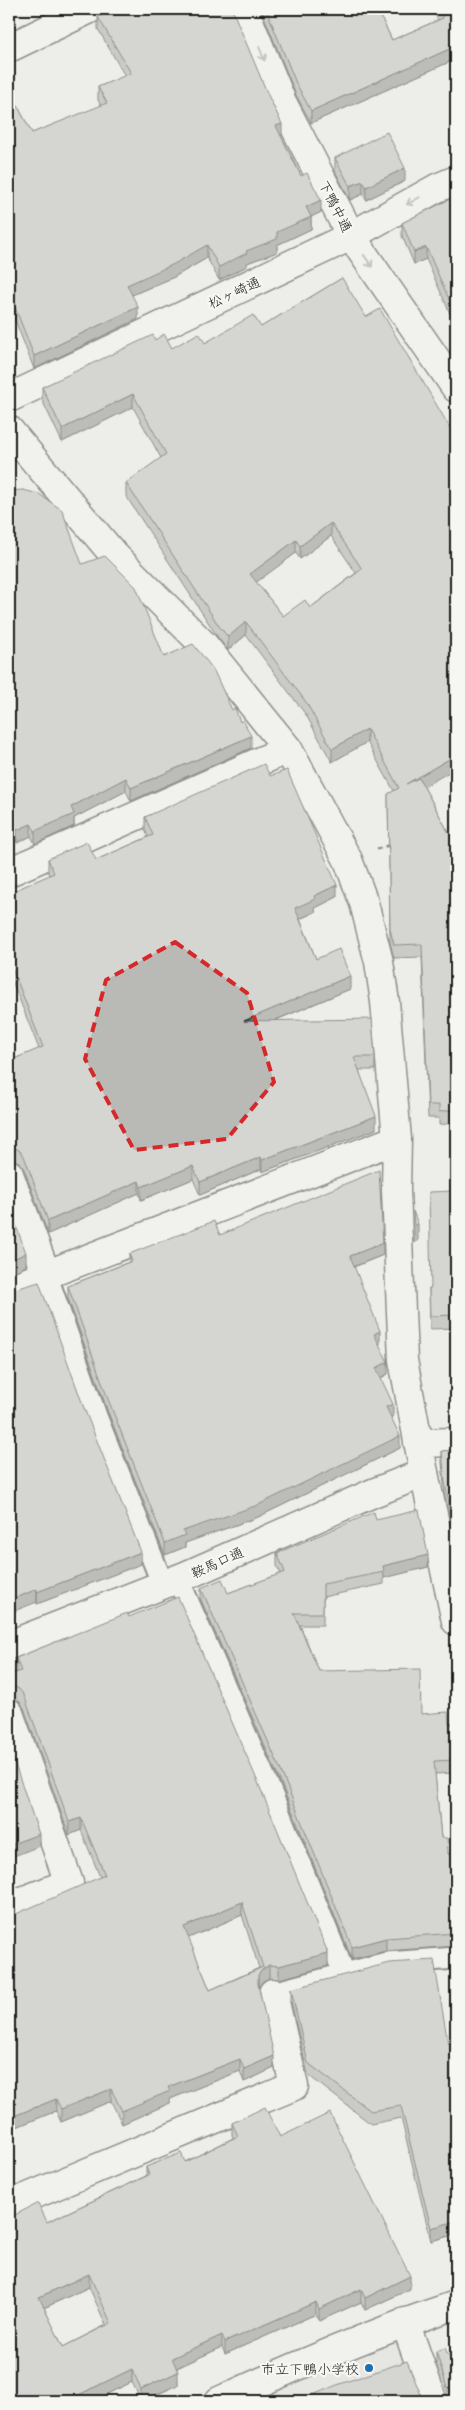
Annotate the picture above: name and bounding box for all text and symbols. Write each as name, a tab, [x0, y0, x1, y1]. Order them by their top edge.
one-way arrow	[258, 46, 268, 61]
street label: 下鴨中通	[314, 176, 358, 236]
one-way arrow	[406, 197, 420, 207]
one-way arrow	[363, 253, 373, 267]
street label: 松ヶ崎通	[204, 271, 264, 313]
street label: 鞍馬口通	[187, 1541, 247, 1583]
place label: 市立下鴨小学校	[261, 2358, 359, 2379]
marker: 市立下鴨小学校	[363, 2362, 375, 2374]

